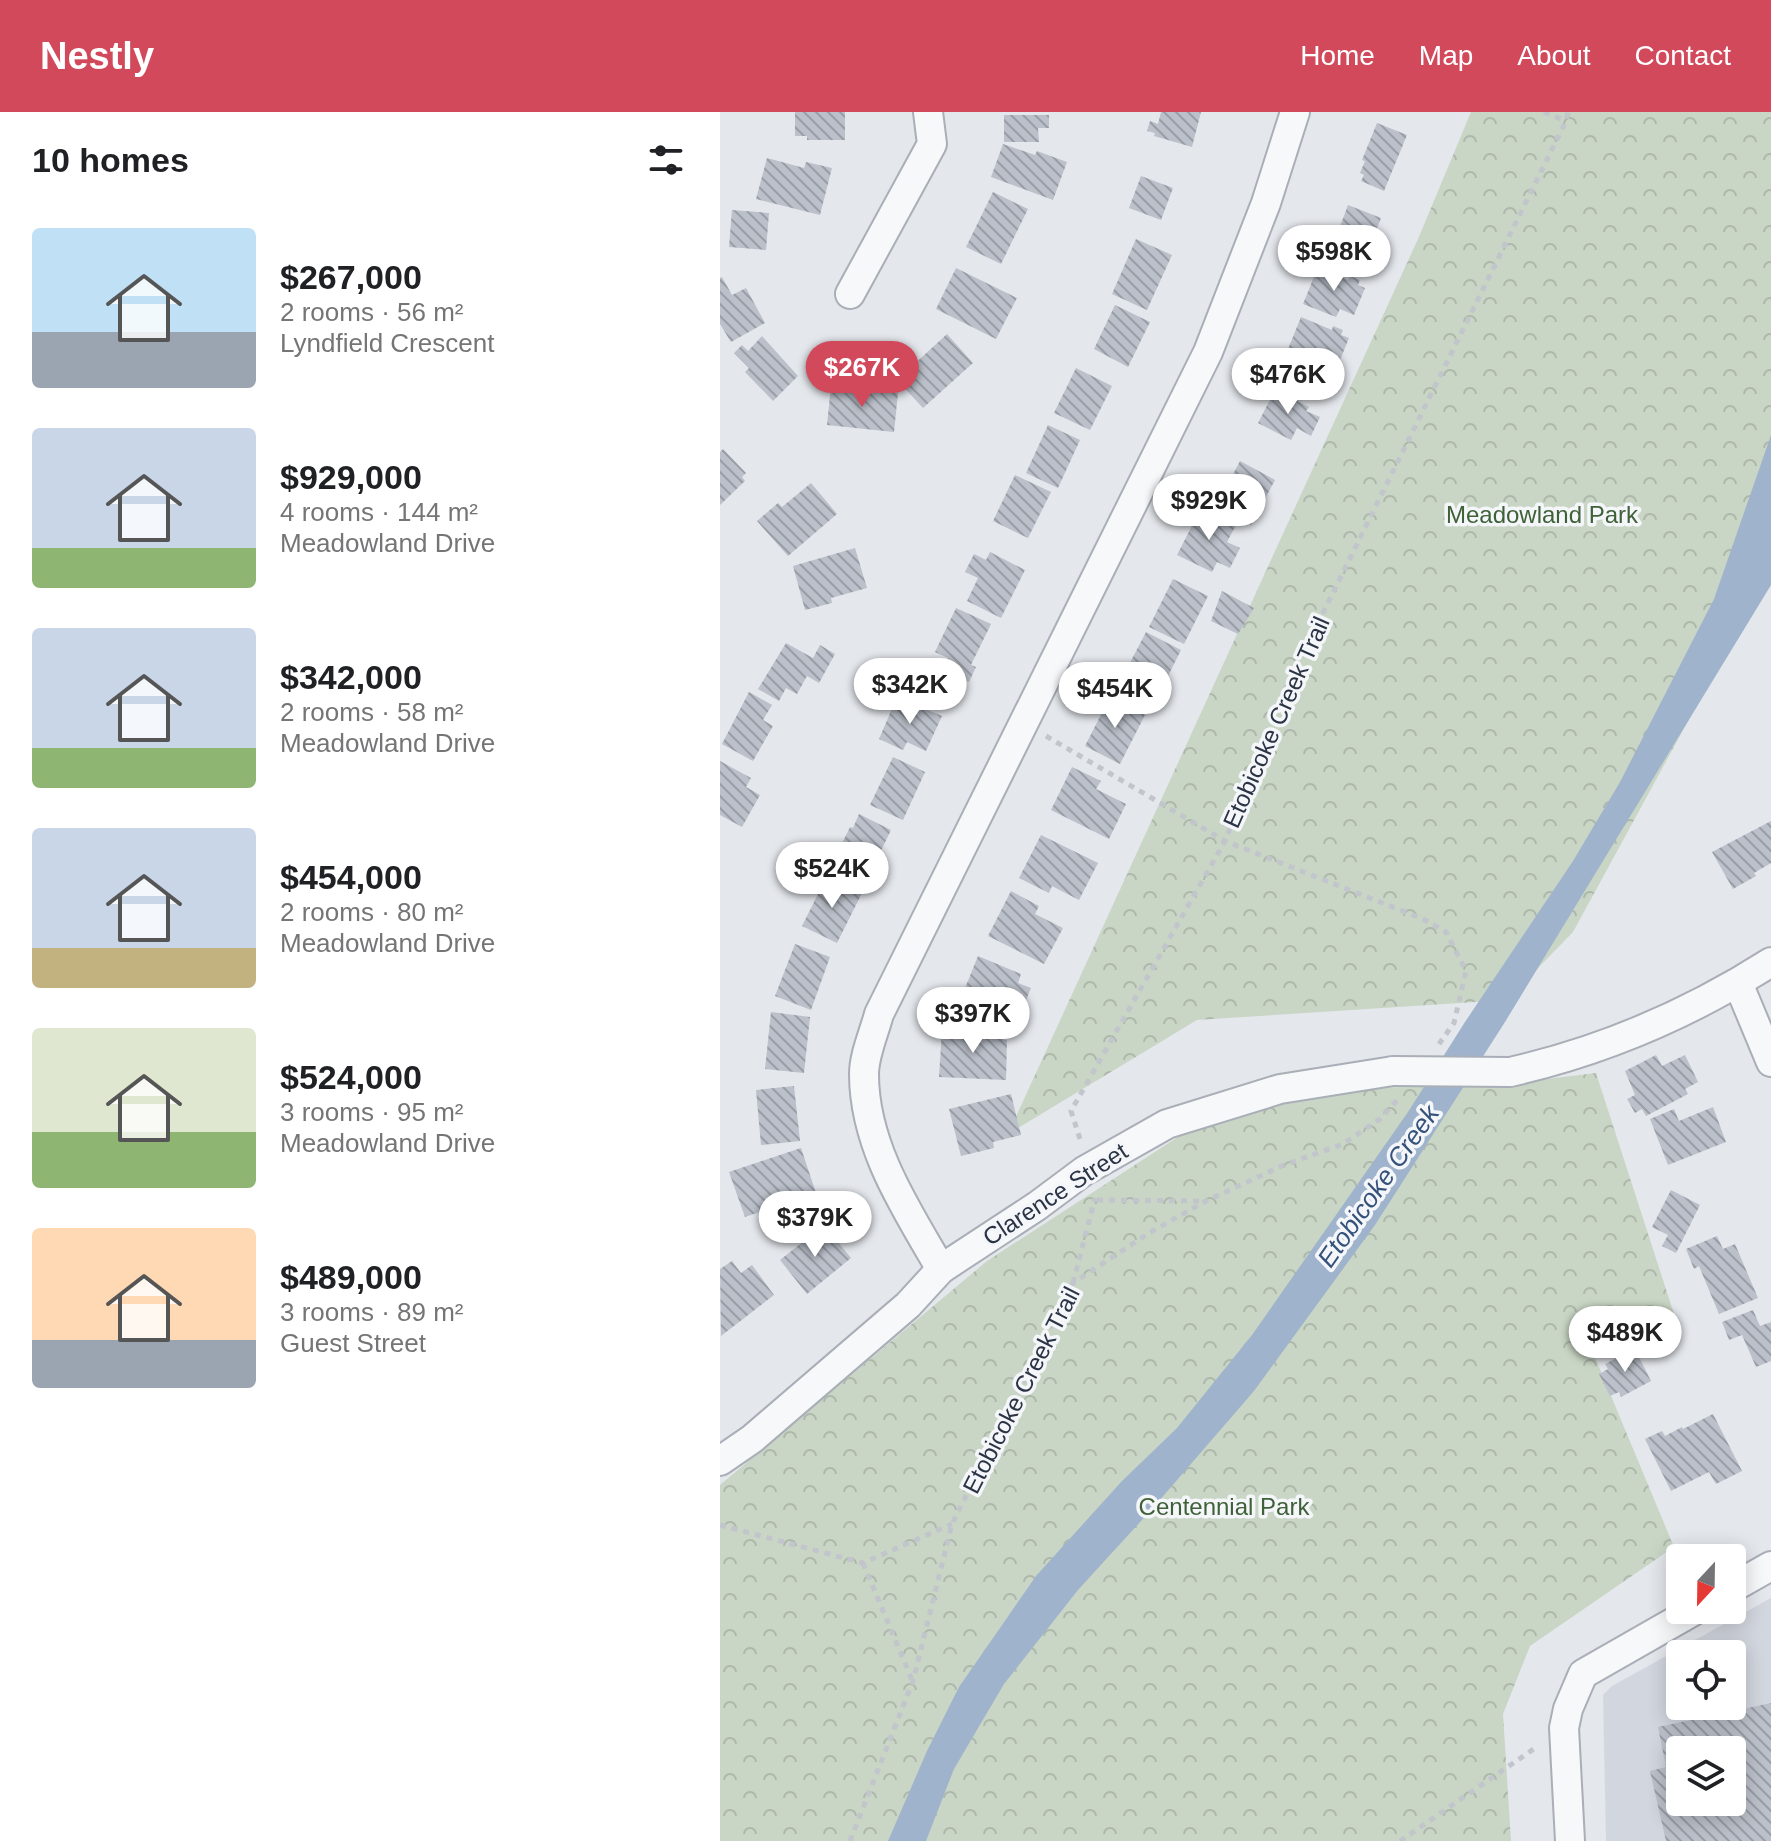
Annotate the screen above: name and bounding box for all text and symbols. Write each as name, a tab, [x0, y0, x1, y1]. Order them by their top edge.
text: Nestly	[40, 35, 154, 77]
text: Home	[1300, 40, 1375, 71]
text: Map	[1419, 40, 1473, 71]
text: About	[1517, 40, 1591, 71]
text: Contact	[1635, 40, 1731, 71]
icon: filters	[644, 138, 688, 182]
text: 10 homes	[32, 141, 189, 179]
pin: $598K	[1278, 225, 1390, 293]
text: $598K	[1296, 236, 1372, 266]
text: $267,000	[280, 258, 422, 296]
icon: home	[96, 260, 192, 356]
text: 2 rooms · 56 m²	[280, 297, 464, 327]
text: Lyndfield Crescent	[280, 328, 494, 358]
pin: $267K	[806, 341, 918, 409]
pin: $476K	[1232, 348, 1344, 416]
text: $267K	[824, 352, 900, 382]
text: $476K	[1250, 359, 1326, 389]
text: $929,000	[280, 458, 422, 496]
icon: home	[96, 460, 192, 556]
pin: $929K	[1153, 474, 1265, 542]
text: $929K	[1171, 485, 1247, 515]
text: 4 rooms · 144 m²	[280, 497, 478, 527]
park label: Meadowland Park	[1446, 501, 1639, 528]
text: Meadowland Drive	[280, 528, 495, 558]
street label: Etobicoke Creek Trail	[1217, 612, 1335, 832]
text: $342,000	[280, 658, 422, 696]
pin: $342K	[854, 658, 966, 726]
icon: home	[96, 660, 192, 756]
pin: $454K	[1059, 662, 1171, 730]
text: $342K	[872, 669, 948, 699]
text: $454K	[1077, 673, 1153, 703]
text: 2 rooms · 58 m²	[280, 697, 464, 727]
text: Meadowland Drive	[280, 728, 495, 758]
pin: $524K	[776, 842, 888, 910]
text: $524K	[794, 853, 870, 883]
text: $454,000	[280, 858, 422, 896]
icon: home	[96, 860, 192, 956]
text: 2 rooms · 80 m²	[280, 897, 464, 927]
text: Meadowland Drive	[280, 928, 495, 958]
pin: $397K	[917, 987, 1029, 1055]
text: $397K	[935, 998, 1011, 1028]
text: $524,000	[280, 1058, 422, 1096]
icon: home	[96, 1060, 192, 1156]
text: 3 rooms · 95 m²	[280, 1097, 464, 1127]
water label: Etobicoke Creek	[1311, 1098, 1446, 1273]
text: Meadowland Drive	[280, 1128, 495, 1158]
street label: Clarence Street	[978, 1137, 1133, 1251]
pin: $379K	[759, 1191, 871, 1259]
text: $379K	[777, 1202, 853, 1232]
text: $489,000	[280, 1258, 422, 1296]
icon: home	[96, 1260, 192, 1356]
street label: Etobicoke Creek Trail	[957, 1282, 1085, 1498]
text: 3 rooms · 89 m²	[280, 1297, 464, 1327]
pin: $489K	[1569, 1306, 1681, 1374]
text: $489K	[1587, 1317, 1663, 1347]
text: Guest Street	[280, 1328, 426, 1358]
park label: Centennial Park	[1139, 1493, 1310, 1520]
north arrow	[1666, 1544, 1746, 1624]
map controls	[1666, 1544, 1746, 1816]
button: locate	[1666, 1640, 1746, 1720]
button: layers	[1666, 1736, 1746, 1816]

